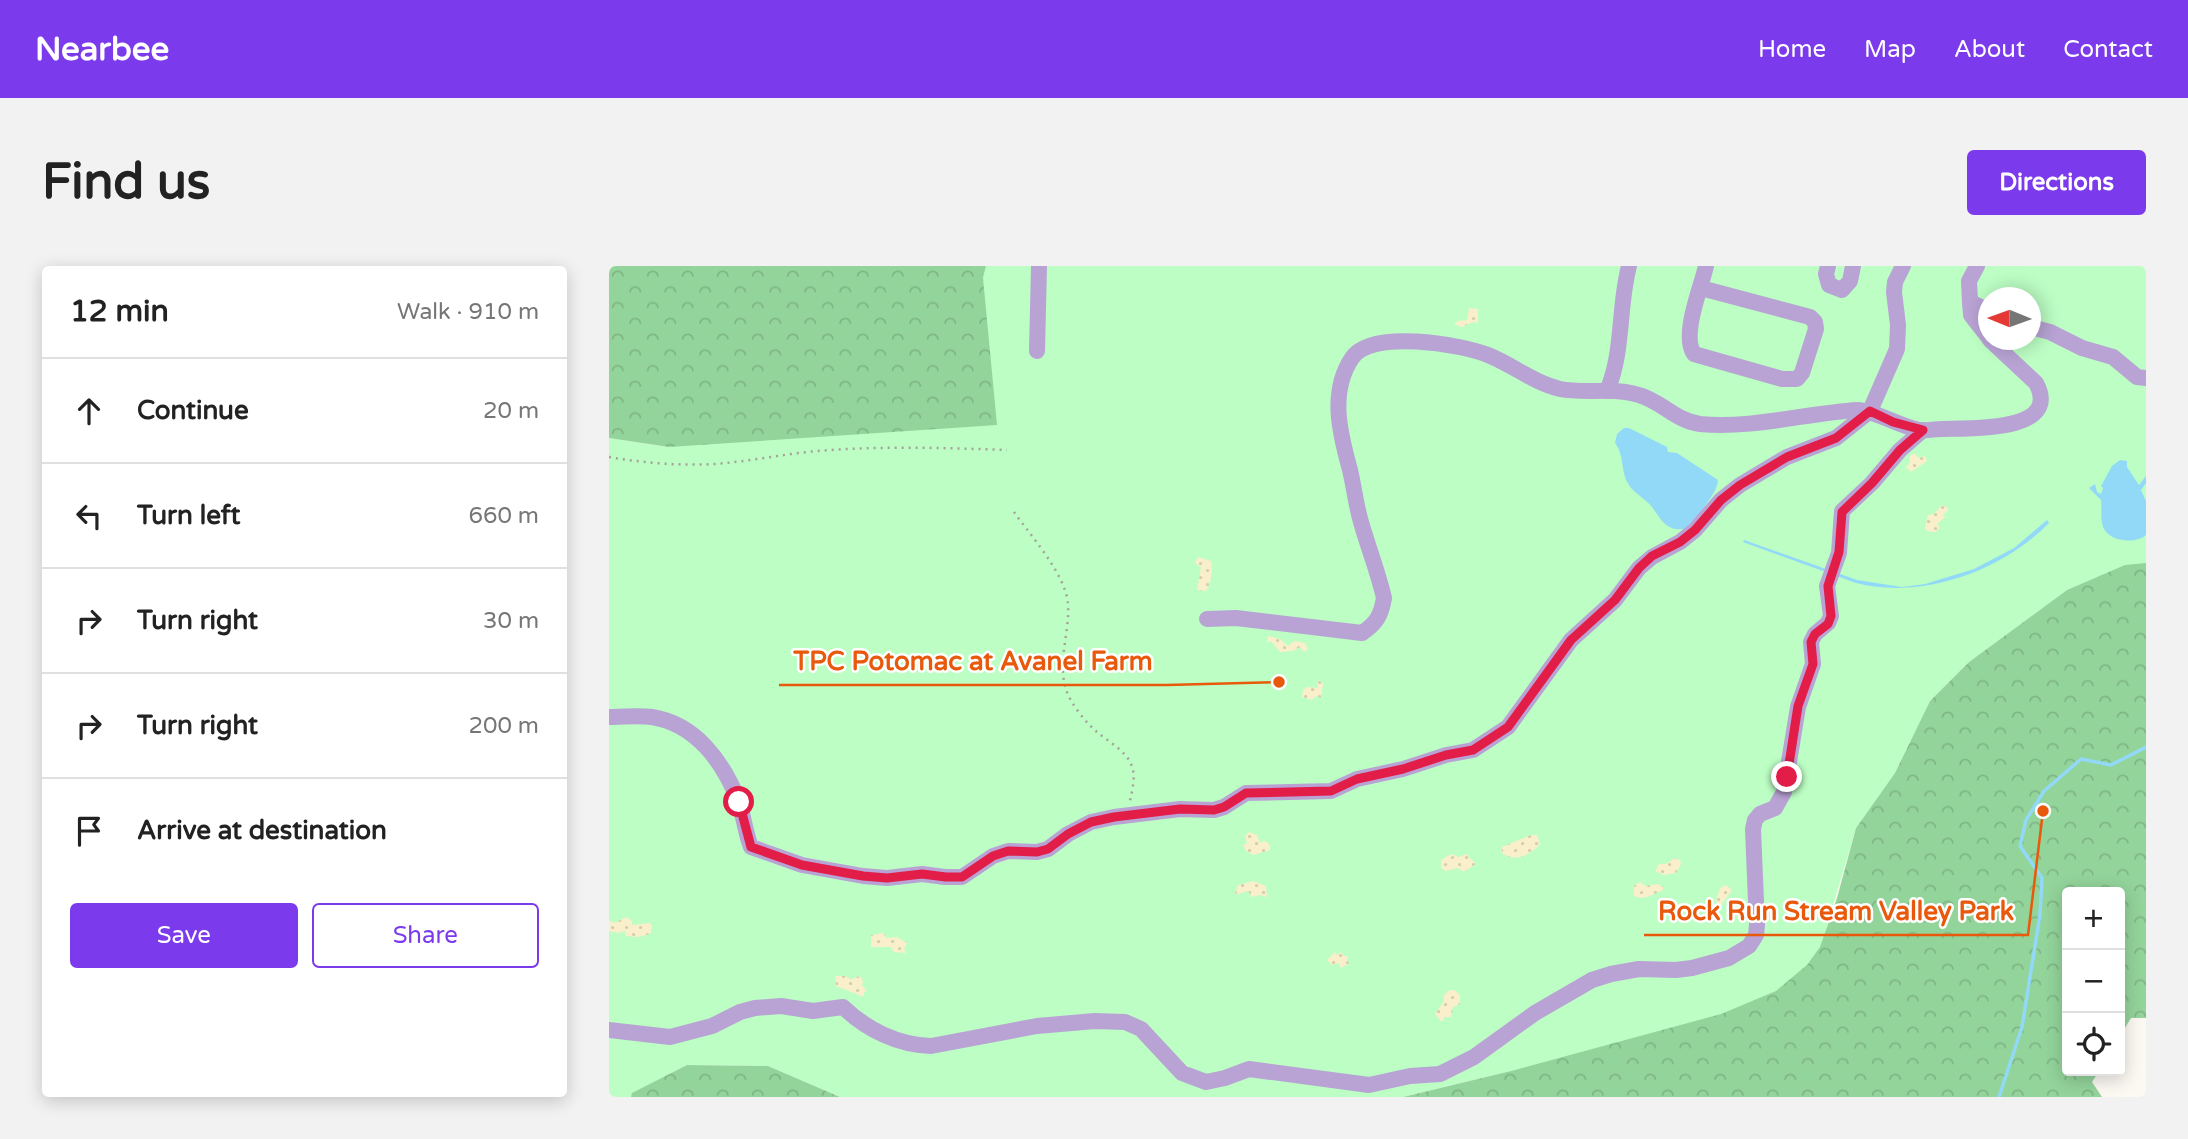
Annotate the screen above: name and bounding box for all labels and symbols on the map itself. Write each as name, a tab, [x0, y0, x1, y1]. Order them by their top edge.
north arrow	[1978, 287, 2041, 350]
callout: TPC Potomac at Avanel Farm	[779, 638, 1167, 685]
text: TPC Potomac at Avanel Farm	[792, 646, 1153, 677]
route end	[1771, 761, 1802, 792]
route start	[723, 786, 754, 817]
callout: Rock Run Stream Valley Park	[1644, 888, 2028, 935]
text: Rock Run Stream Valley Park	[1658, 896, 2014, 927]

